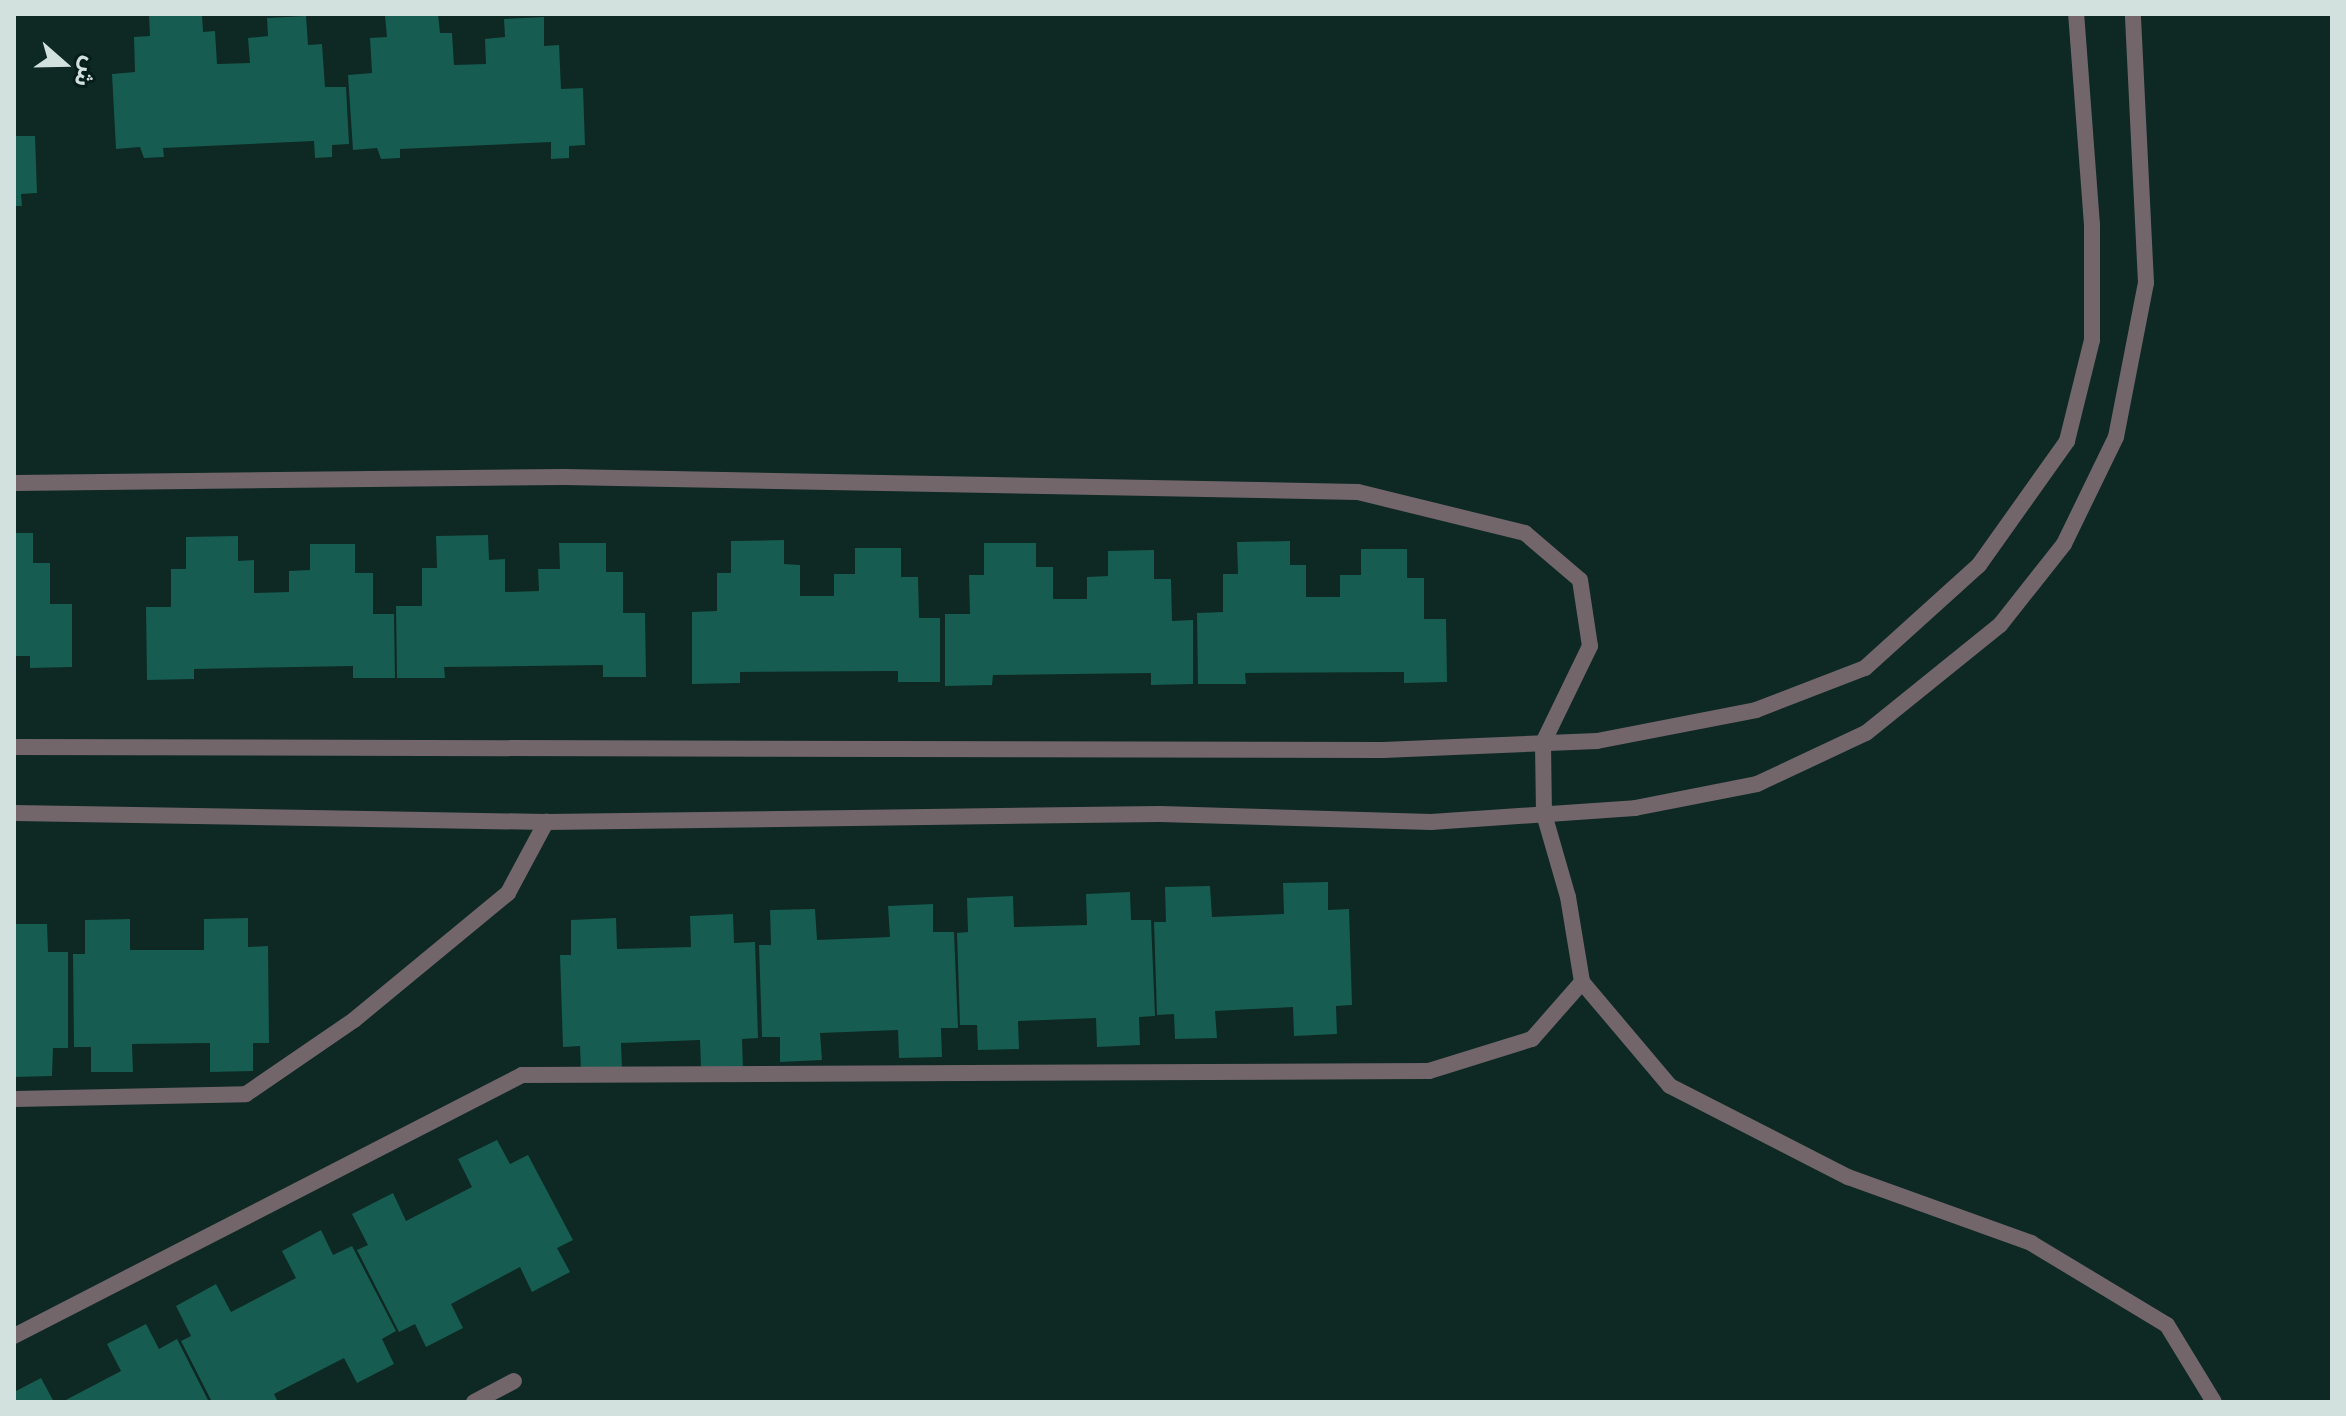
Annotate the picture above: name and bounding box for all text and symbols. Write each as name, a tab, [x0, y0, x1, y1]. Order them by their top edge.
north arrow	[24, 24, 104, 104]
text: ش	[68, 53, 105, 91]

